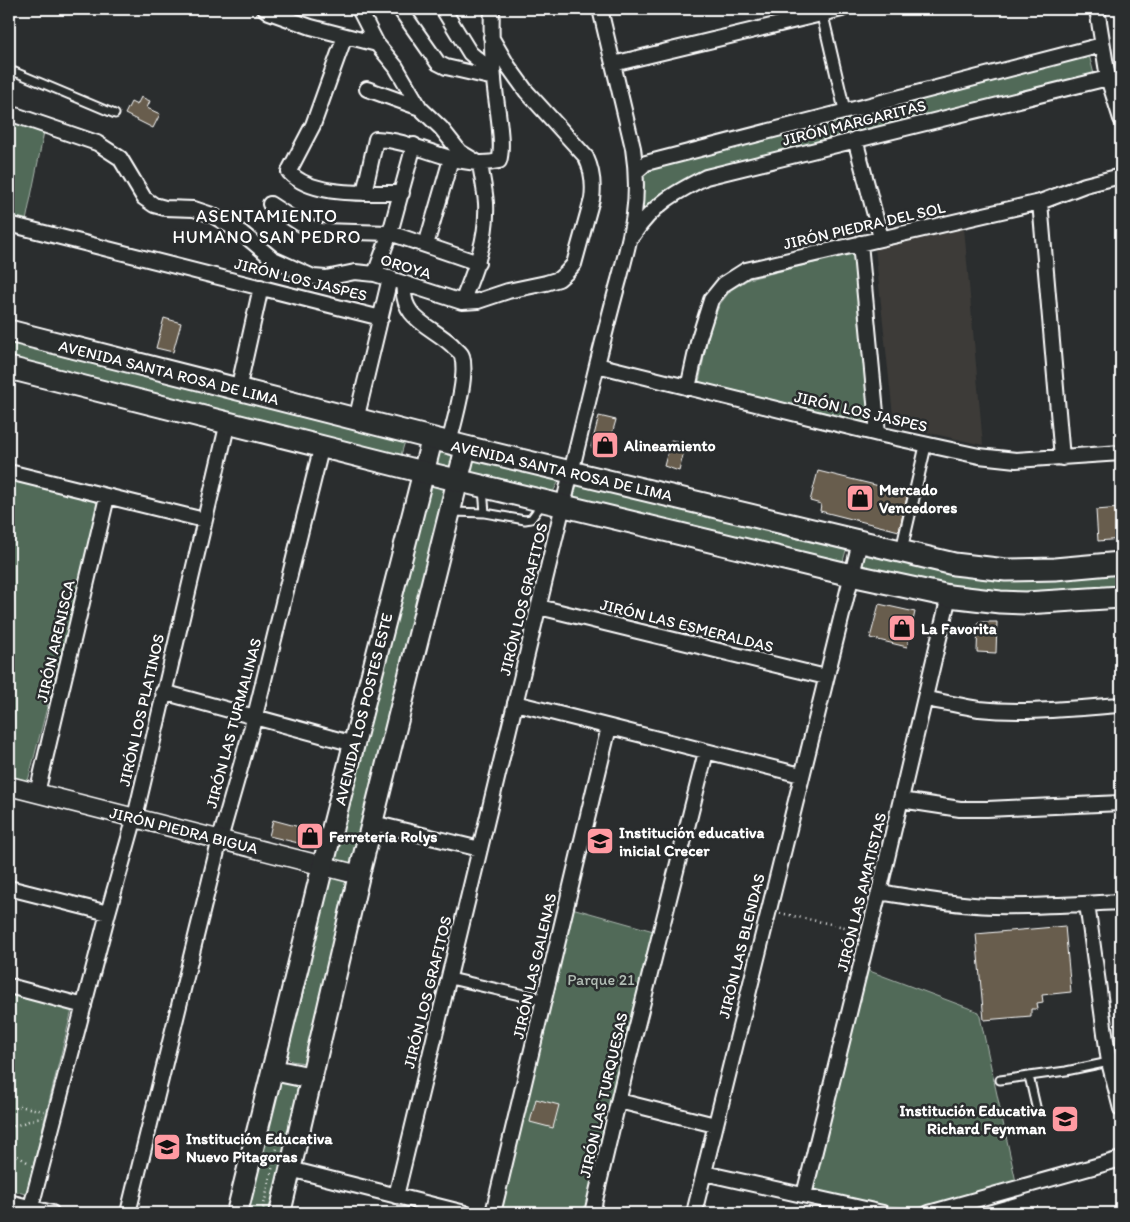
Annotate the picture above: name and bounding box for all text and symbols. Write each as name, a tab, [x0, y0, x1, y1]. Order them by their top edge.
street label: JIRÓN MARGARITAS	[780, 95, 928, 150]
street label: JIRÓN PIEDRA DEL SOL	[781, 198, 947, 253]
district label: ASENTAMIENTO HUMANO SAN PEDRO	[172, 205, 362, 248]
street label: OROYA	[378, 250, 434, 283]
street label: JIRÓN LOS JASPES	[233, 254, 369, 305]
street label: AVENIDA SANTA ROSA DE LIMA	[57, 336, 281, 409]
street label: JIRÓN LOS JASPES	[793, 387, 929, 436]
shop icon: Alineamiento	[590, 430, 620, 460]
street label: AVENIDA SANTA ROSA DE LIMA	[449, 436, 674, 505]
place label: Alineamiento	[623, 436, 716, 455]
place label: Mercado Vencedores	[879, 480, 957, 517]
shop icon: Mercado Vencedores	[845, 483, 875, 513]
street label: JIRÓN LOS GRAFITOS	[495, 521, 552, 677]
street label: JIRÓN ARENISCA	[32, 578, 79, 704]
street label: JIRÓN LAS ESMERALDAS	[598, 595, 776, 656]
street label: AVENIDA LOS POSTES ESTE	[330, 611, 397, 807]
shop icon: La Favorita	[887, 613, 917, 643]
place label: La Favorita	[921, 619, 997, 638]
street label: JIRÓN LOS PLATINOS	[115, 632, 168, 788]
street label: JIRÓN LAS TURMALINAS	[202, 636, 265, 810]
street label: JIRÓN PIEDRA BIGUA	[108, 803, 260, 858]
street label: JIRÓN LAS AMATISTAS	[833, 811, 890, 973]
shop icon: Ferretería Rolys	[295, 821, 325, 851]
place label: Institución educativa inicial Crecer	[619, 823, 765, 860]
school or university icon: Institución educativa inicial Crecer	[585, 826, 615, 856]
place label: Ferretería Rolys	[329, 827, 437, 847]
street label: JIRÓN LAS BLENDAS	[714, 872, 769, 1021]
street label: JIRÓN LAS GALENAS	[508, 891, 560, 1041]
street label: JIRÓN LOS GRAFITOS	[399, 914, 456, 1070]
park label: Parque 21	[567, 970, 635, 989]
street label: JIRÓN LAS TURQUESAS	[575, 1011, 632, 1180]
place label: Institución Educativa Richard Feynman	[899, 1101, 1047, 1139]
school or university icon: Institución Educativa Richard Feynman	[1050, 1104, 1080, 1134]
place label: Institución Educativa Nuevo Pitagoras	[186, 1129, 333, 1167]
school or university icon: Institución Educativa Nuevo Pitagoras	[152, 1132, 182, 1162]

